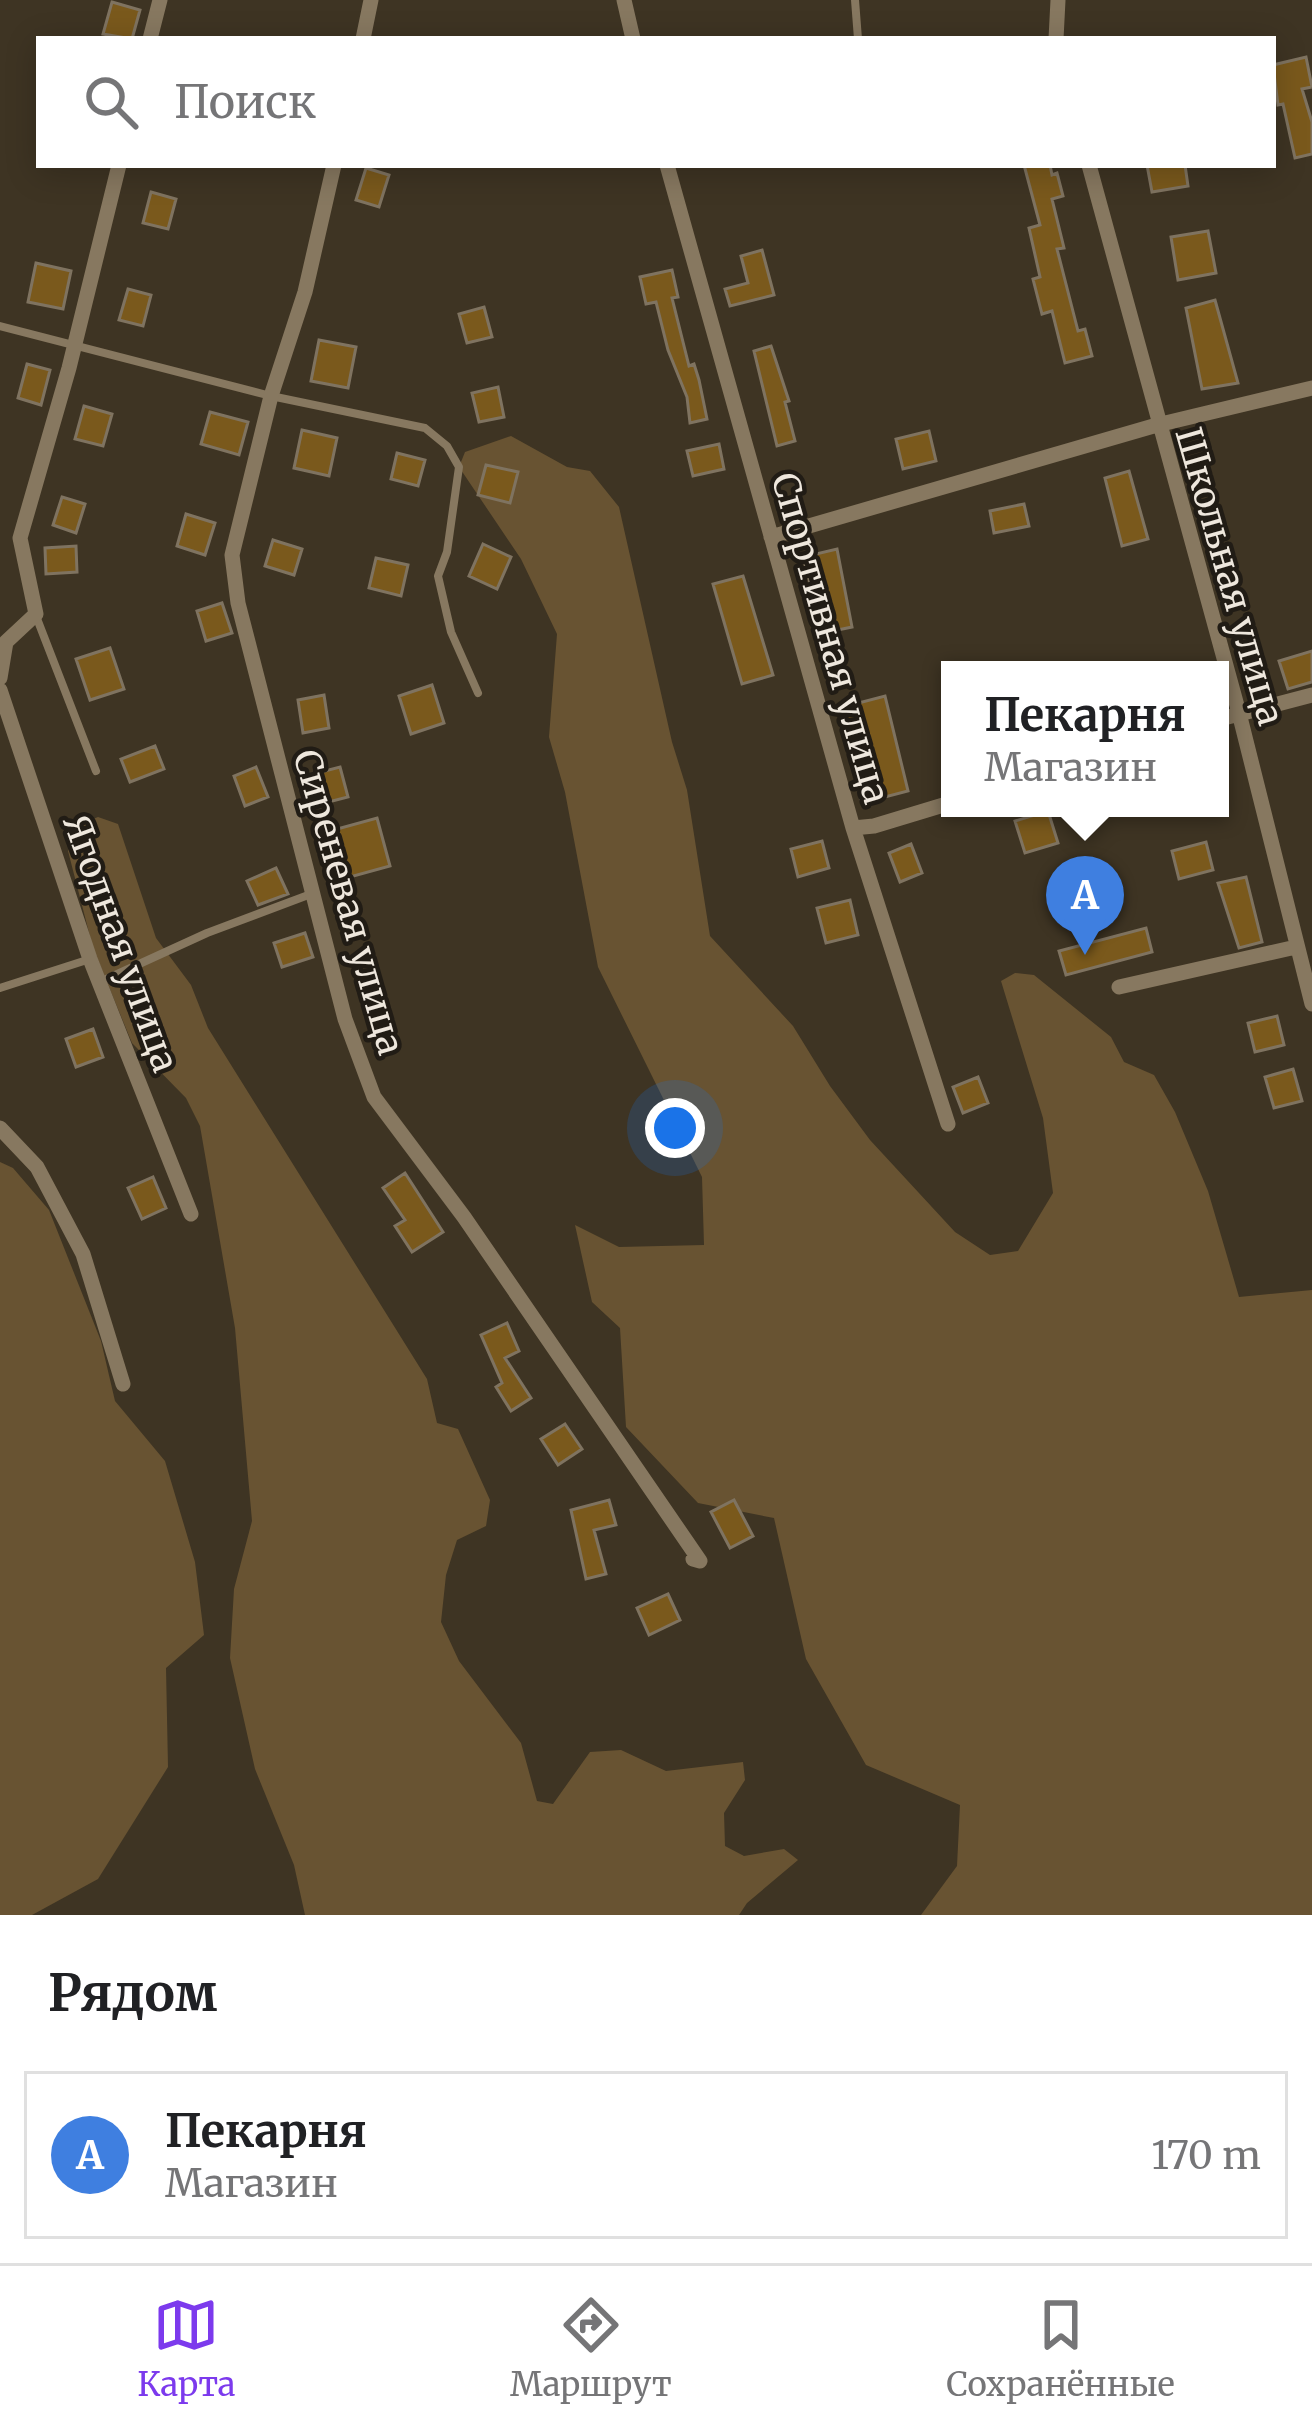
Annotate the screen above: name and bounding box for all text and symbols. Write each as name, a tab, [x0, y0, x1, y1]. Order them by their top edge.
search box	[36, 36, 1276, 168]
icon: search	[78, 69, 144, 135]
text: Поиск	[174, 74, 316, 130]
street label: Школьная улица	[1165, 422, 1294, 730]
street label: Спортивная улица	[762, 468, 899, 809]
popup	[941, 661, 1229, 817]
text: Пекарня	[984, 687, 1186, 743]
text: Магазин	[984, 743, 1157, 792]
street label: Сиреневая улица	[283, 745, 414, 1060]
street label: Ягодная улица	[53, 808, 188, 1078]
pin: A	[1046, 856, 1124, 955]
your location	[645, 1098, 705, 1158]
text: Рядом	[48, 1961, 217, 2025]
text: Пекарня	[165, 2103, 367, 2159]
text: A	[76, 2131, 104, 2180]
text: 170 m	[1151, 2131, 1261, 2180]
text: Магазин	[165, 2159, 338, 2208]
tab: Карта	[137, 2292, 236, 2405]
tab: Маршрут	[510, 2292, 672, 2405]
tab: Сохранённые	[946, 2292, 1175, 2405]

